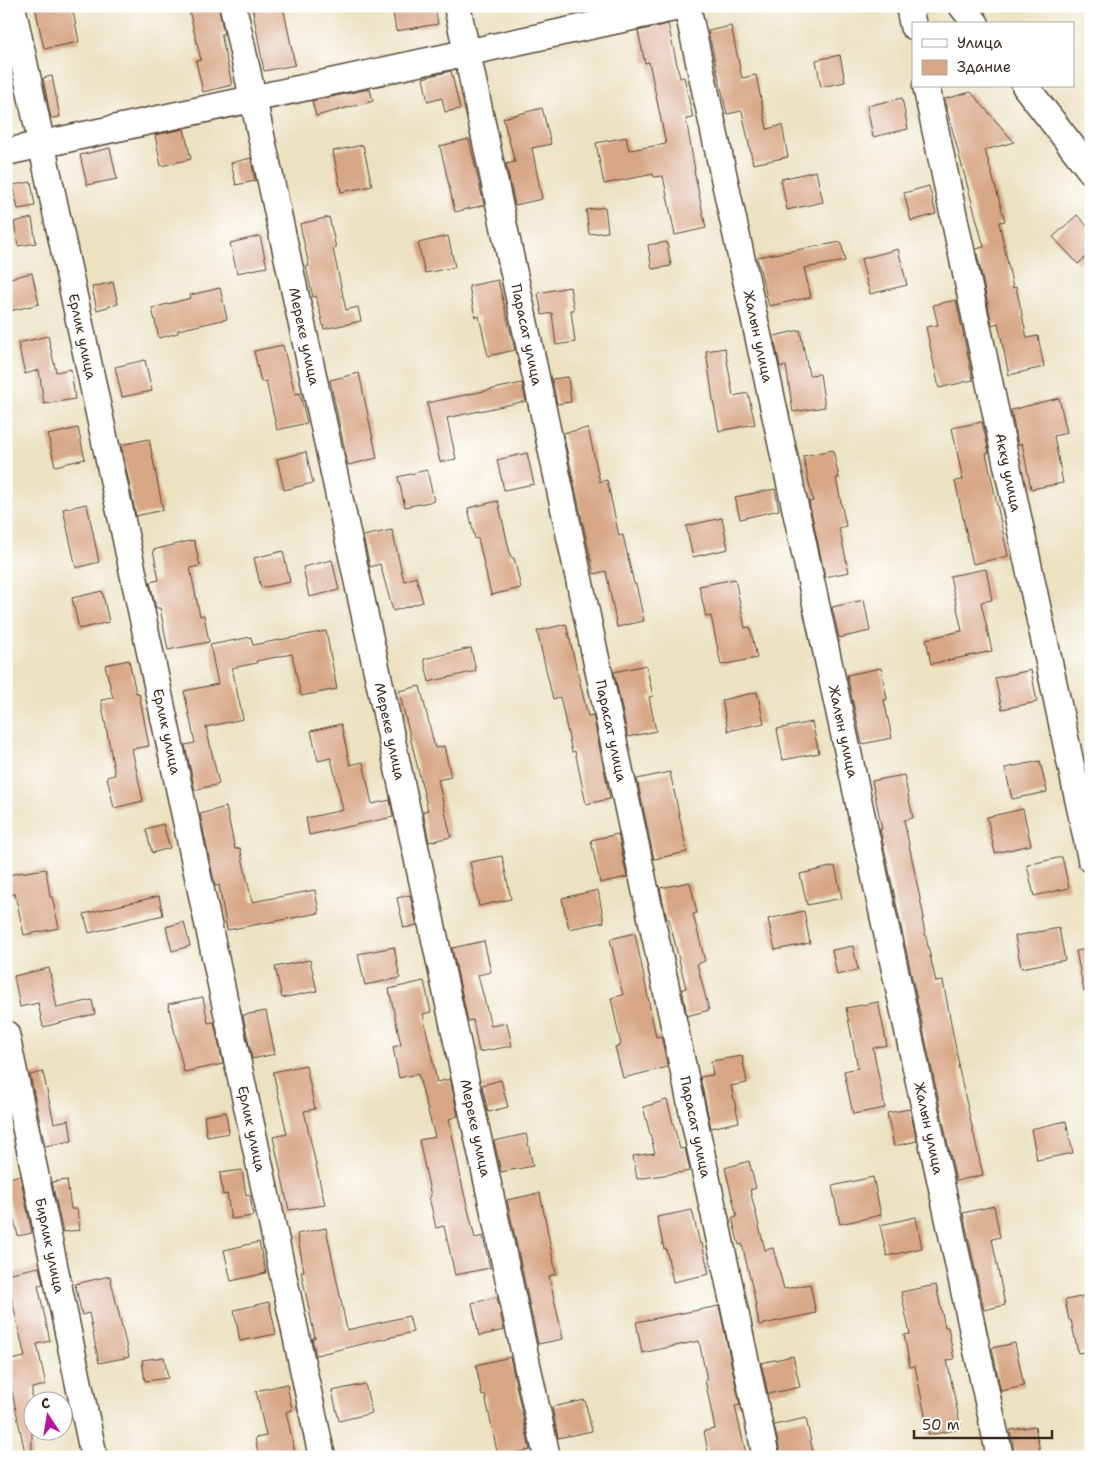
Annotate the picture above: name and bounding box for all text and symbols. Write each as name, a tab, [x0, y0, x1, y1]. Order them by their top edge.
legend	[912, 22, 1074, 88]
text: Улица	[957, 33, 1003, 53]
text: Здание	[957, 57, 1011, 77]
street label: Парасат улица	[507, 282, 547, 387]
street label: Мереке улица	[285, 286, 324, 387]
street label: Жалын улица	[740, 288, 777, 385]
street label: Ерлик улица	[65, 292, 101, 381]
street label: Акку улица	[991, 431, 1026, 514]
street label: Парасат улица	[592, 678, 631, 784]
street label: Мереке улица	[371, 681, 409, 782]
street label: Жалын улица	[825, 683, 862, 780]
street label: Ерлик улица	[149, 687, 185, 777]
street label: Парасат улица	[676, 1074, 715, 1180]
street label: Мереке улица	[457, 1078, 495, 1179]
street label: Жалын улица	[910, 1080, 948, 1176]
street label: Ерлик улица	[234, 1084, 270, 1174]
street label: Бирлик улица	[31, 1196, 69, 1295]
north arrow	[22, 1390, 72, 1440]
text: С	[39, 1394, 51, 1413]
scale bar	[914, 1408, 1052, 1440]
text: 50 m	[922, 1415, 960, 1435]

